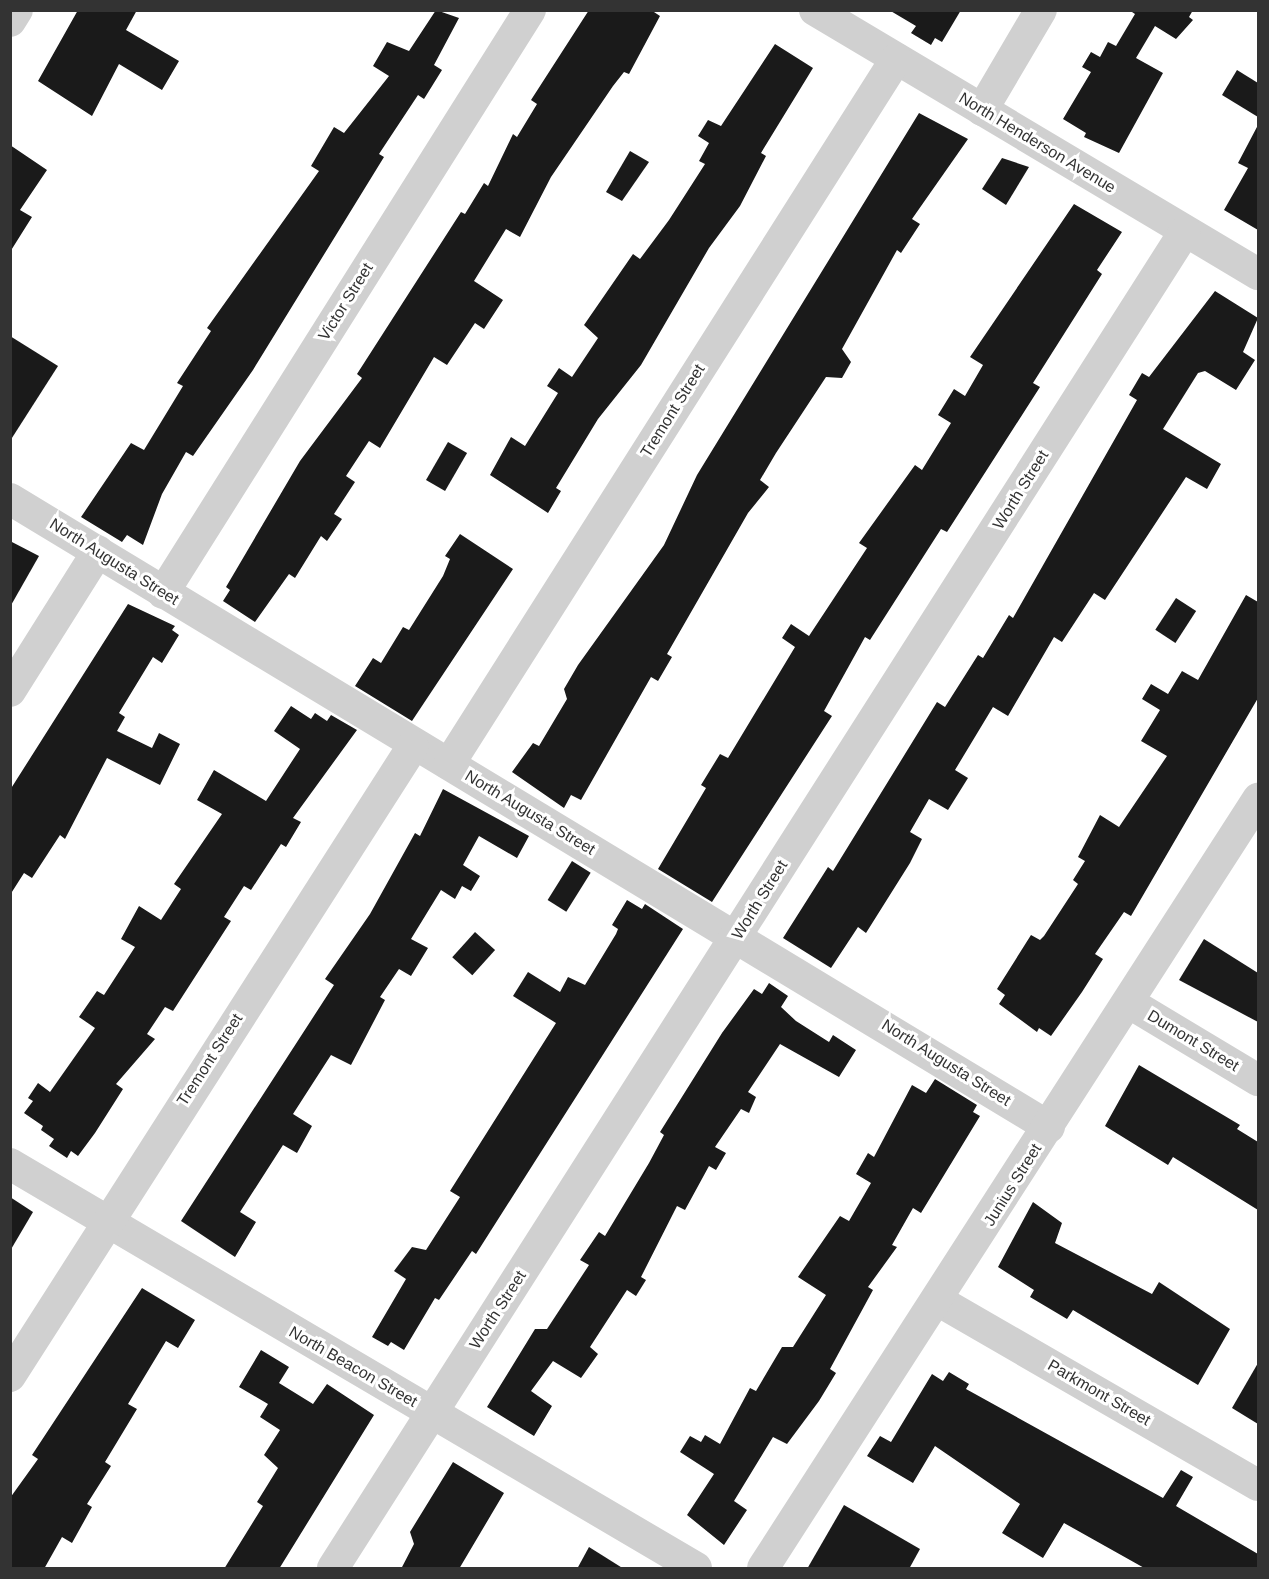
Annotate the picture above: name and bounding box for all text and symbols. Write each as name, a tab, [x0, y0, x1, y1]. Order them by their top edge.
street label: North Henderson Avenue	[955, 88, 1119, 198]
street label: Victor Street	[315, 260, 377, 344]
street label: Tremont Street	[637, 361, 709, 461]
street label: Worth Street	[989, 447, 1053, 533]
street label: North Augusta Street	[46, 514, 182, 610]
street label: North Augusta Street	[461, 766, 599, 860]
street label: Worth Street	[728, 857, 792, 943]
street label: Dumont Street	[1144, 1006, 1242, 1076]
street label: Tremont Street	[173, 1010, 247, 1110]
street label: North Augusta Street	[878, 1015, 1014, 1111]
street label: Junius Street	[980, 1140, 1046, 1230]
street label: Worth Street	[466, 1267, 530, 1353]
street label: North Beacon Street	[285, 1322, 421, 1412]
street label: Parkmont Street	[1044, 1356, 1154, 1430]

